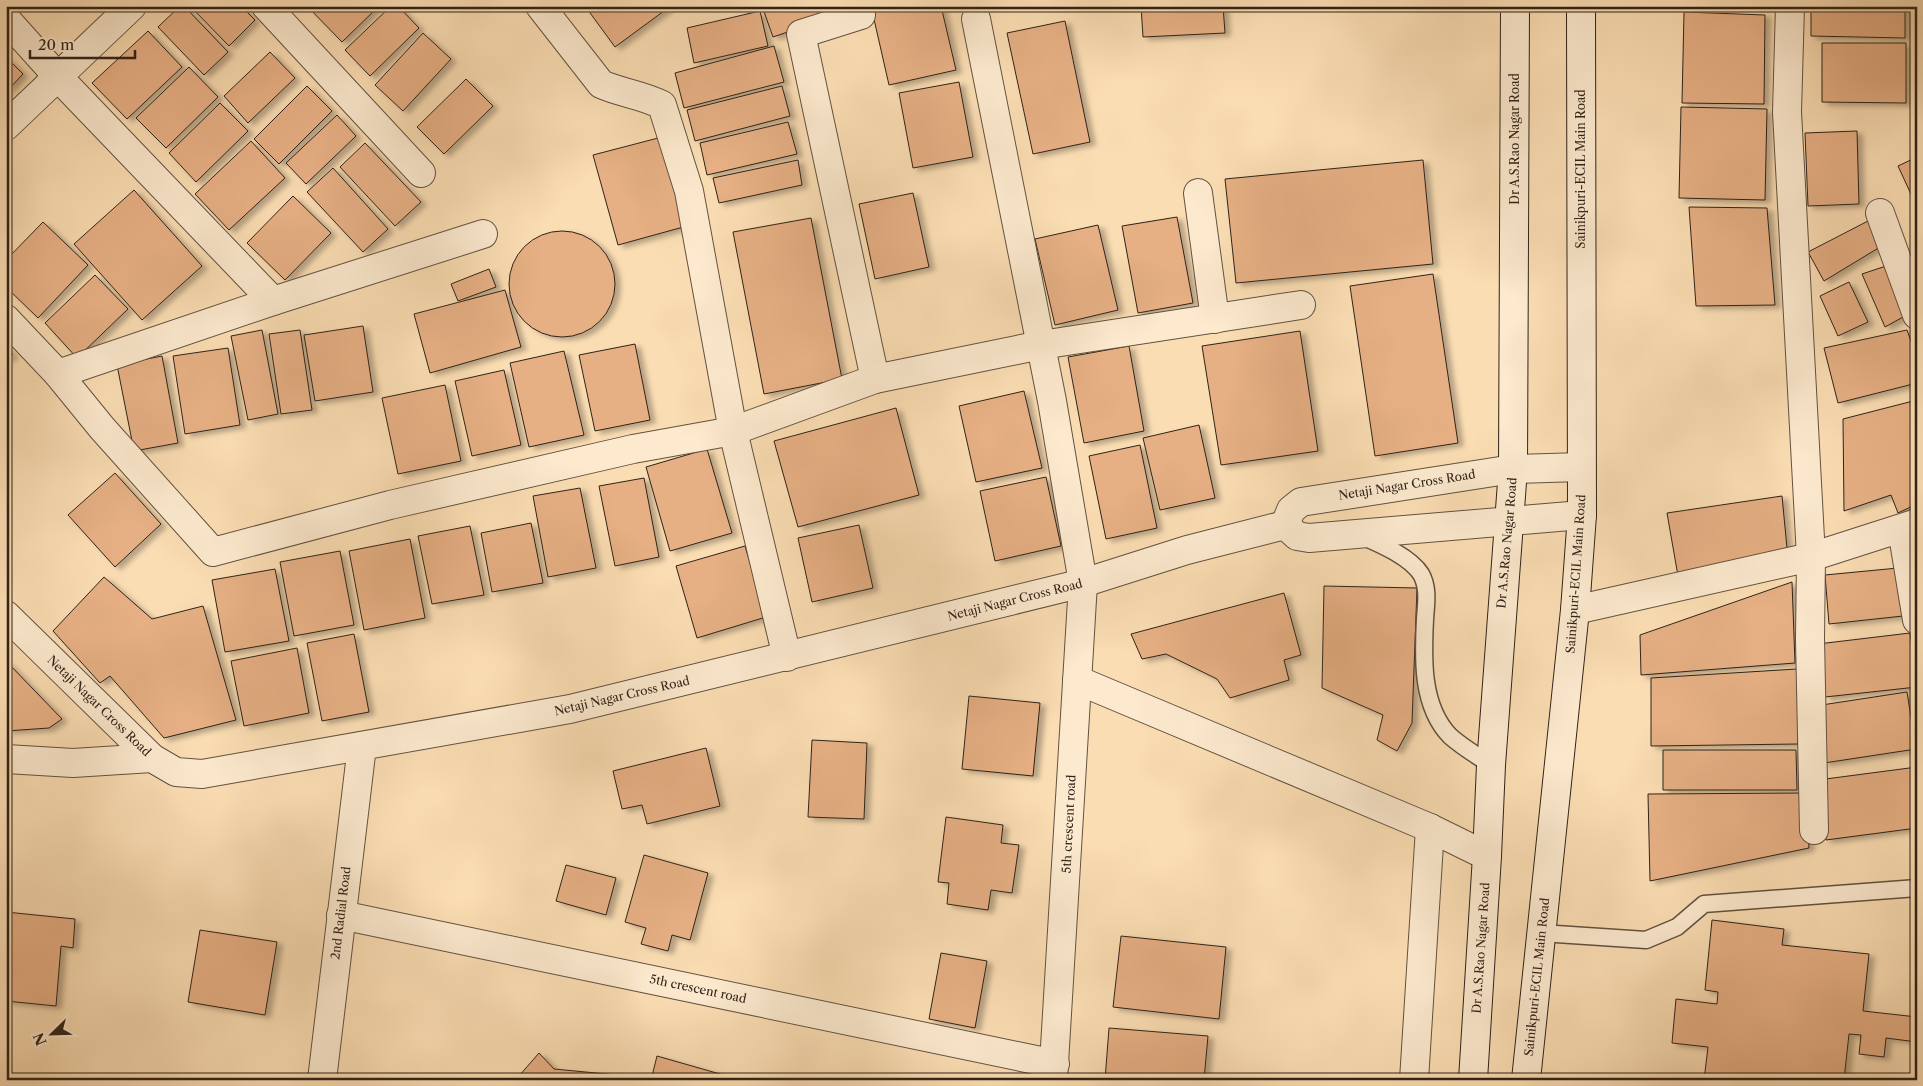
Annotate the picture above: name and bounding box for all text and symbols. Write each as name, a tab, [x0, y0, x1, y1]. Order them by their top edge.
scale bar	[30, 28, 135, 60]
text: 20 m	[38, 35, 74, 54]
street label: Dr A.S.Rao Nagar Road	[1507, 73, 1522, 205]
street label: Sainikpuri-ECIL Main Road	[1573, 89, 1588, 249]
street label: Netaji Nagar Cross Road	[1337, 466, 1477, 503]
street label: Dr A.S.Rao Nagar Road	[1493, 476, 1520, 609]
street label: Sainikpuri-ECIL Main Road	[1562, 493, 1589, 654]
street label: Netaji Nagar Cross Road	[946, 575, 1085, 624]
street label: Netaji Nagar Cross Road	[44, 652, 155, 760]
street label: Netaji Nagar Cross Road	[553, 672, 692, 718]
street label: 5th crescent road	[1058, 774, 1079, 874]
street label: 2nd Radial Road	[327, 865, 354, 960]
street label: Dr A.S.Rao Nagar Road	[1468, 881, 1493, 1014]
street label: Sainikpuri-ECIL Main Road	[1521, 896, 1552, 1057]
street label: 5th crescent road	[648, 971, 749, 1006]
north arrow	[28, 1008, 78, 1058]
text: N	[29, 1030, 51, 1048]

